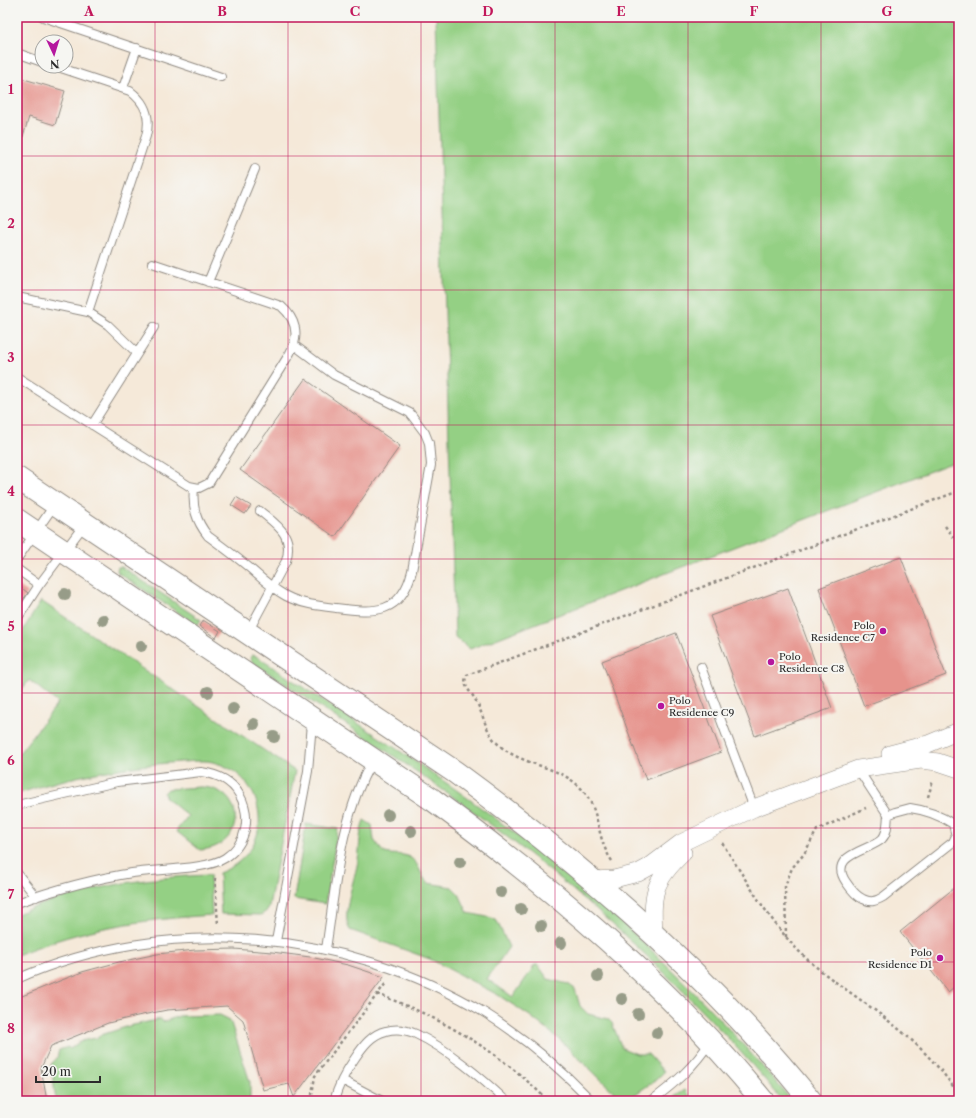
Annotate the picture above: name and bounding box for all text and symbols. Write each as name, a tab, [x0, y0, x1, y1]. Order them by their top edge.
text: A	[83, 3, 95, 19]
text: B	[217, 3, 227, 19]
text: C	[350, 3, 360, 19]
text: D	[482, 3, 494, 19]
text: E	[616, 3, 626, 19]
text: F	[750, 3, 759, 19]
text: G	[881, 3, 893, 19]
north arrow	[34, 34, 74, 74]
text: N	[49, 57, 60, 71]
text: 1	[8, 81, 14, 97]
text: 2	[7, 215, 15, 231]
text: 3	[7, 349, 15, 365]
text: 4	[7, 483, 15, 499]
text: 5	[7, 618, 15, 634]
place label: Polo Residence C7	[811, 619, 875, 644]
marker: Polo Residence C7	[878, 626, 888, 636]
place label: Polo Residence C8	[779, 650, 844, 675]
marker: Polo Residence C8	[766, 657, 776, 667]
place label: Polo Residence C9	[669, 694, 734, 719]
marker: Polo Residence C9	[656, 701, 666, 711]
text: 6	[7, 752, 15, 768]
text: 7	[8, 886, 15, 902]
place label: Polo Residence D1	[868, 946, 933, 971]
marker: Polo Residence D1	[935, 953, 945, 963]
text: 8	[7, 1020, 15, 1036]
scale bar	[36, 1058, 100, 1084]
text: 20 m	[42, 1064, 71, 1079]

